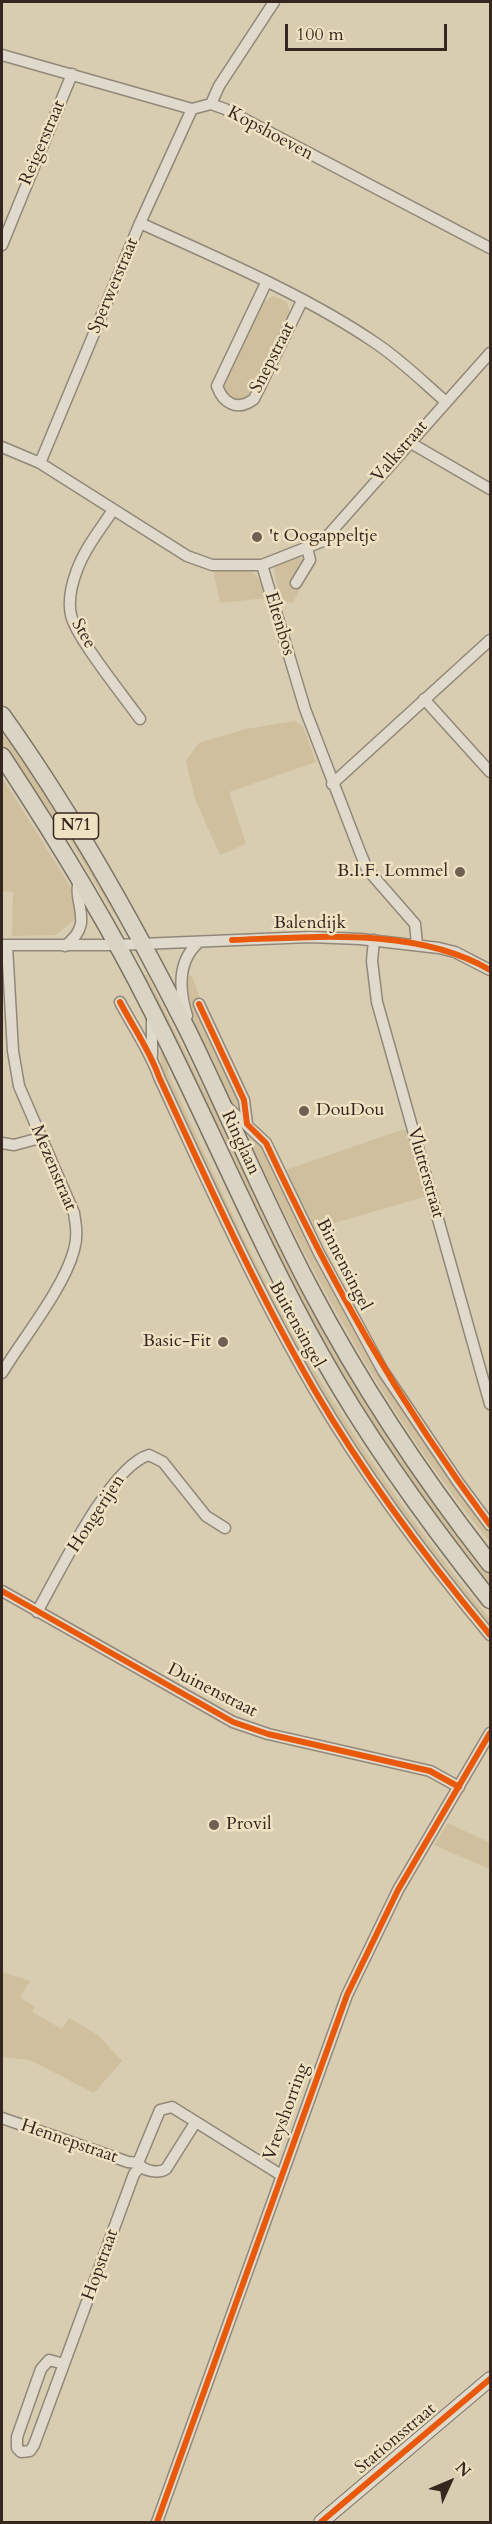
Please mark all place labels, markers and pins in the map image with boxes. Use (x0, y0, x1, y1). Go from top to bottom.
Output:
place label: 't Oogappeltje (269, 526, 378, 548)
marker: 't Oogappeltje (250, 530, 264, 544)
place label: B.I.F. Lommel (337, 861, 448, 883)
marker: B.I.F. Lommel (453, 865, 467, 879)
place label: DouDou (316, 1100, 384, 1122)
marker: DouDou (297, 1104, 311, 1118)
place label: Basic-Fit (143, 1331, 211, 1353)
marker: Basic-Fit (216, 1335, 230, 1349)
place label: Provil (226, 1814, 272, 1836)
marker: Provil (207, 1818, 221, 1832)

